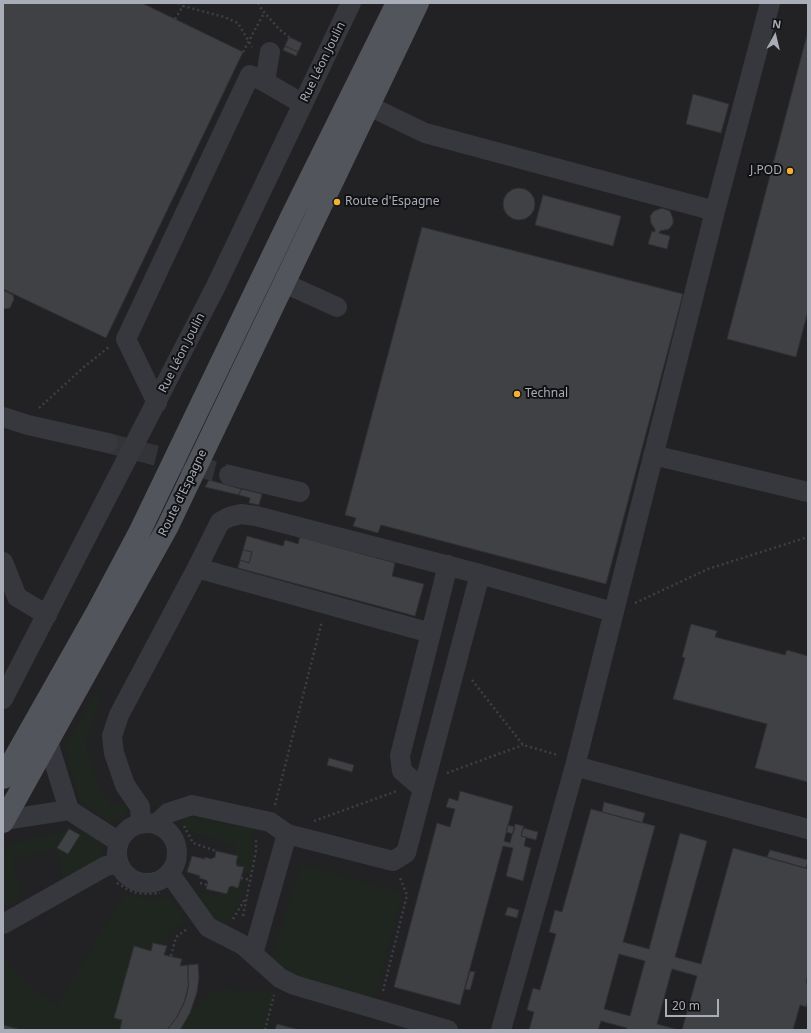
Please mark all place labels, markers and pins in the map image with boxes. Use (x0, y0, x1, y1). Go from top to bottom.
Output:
place label: J.POD (750, 164, 782, 178)
marker: J.POD (785, 166, 795, 176)
place label: Route d'Espagne (345, 195, 440, 209)
marker: Route d'Espagne (332, 197, 342, 207)
place label: Technal (525, 387, 568, 401)
marker: Technal (512, 389, 522, 399)

